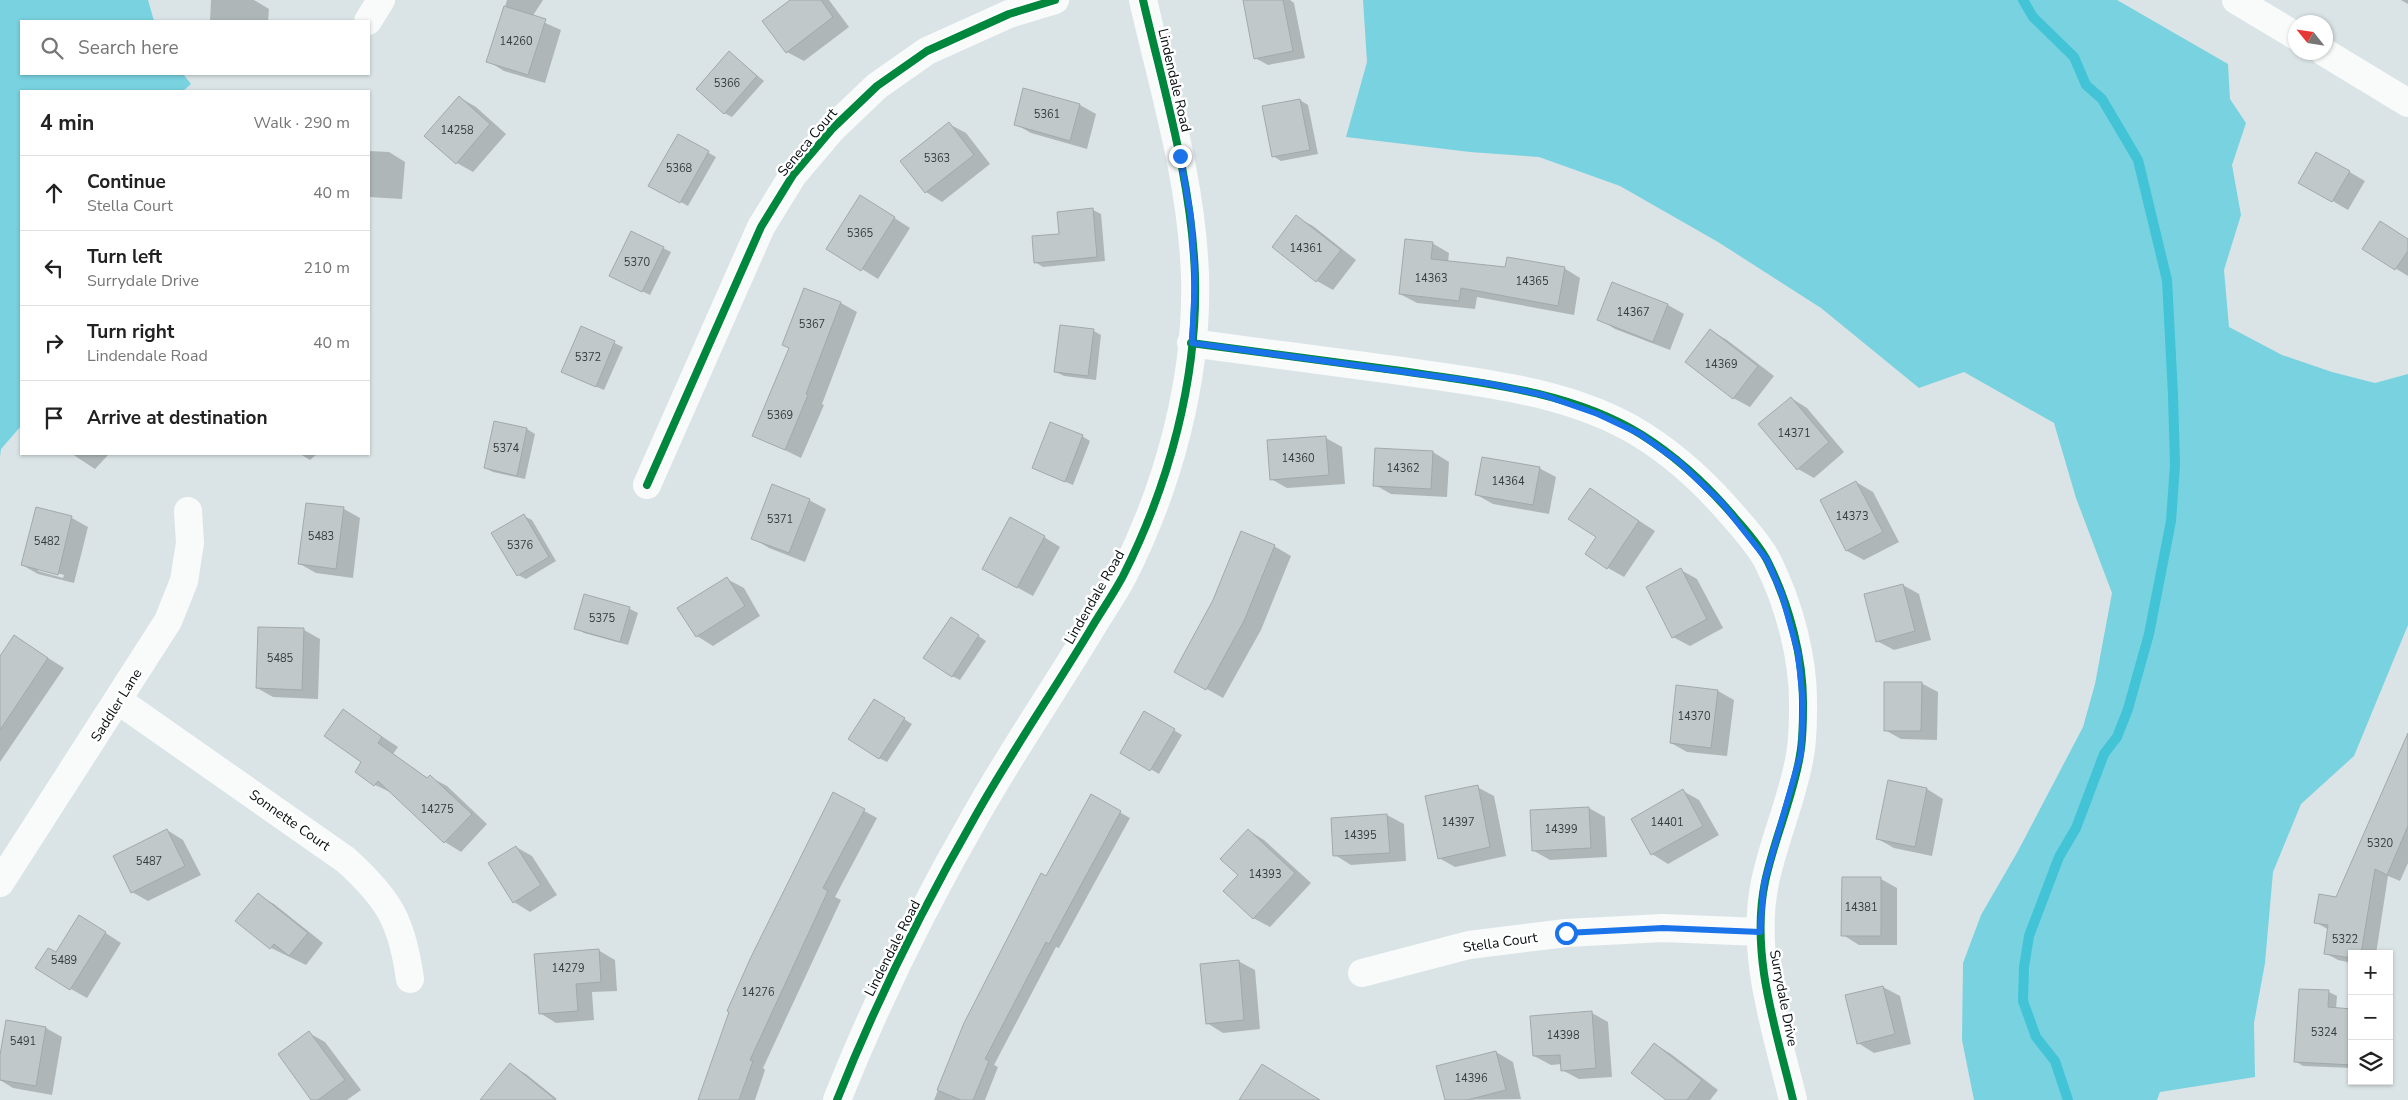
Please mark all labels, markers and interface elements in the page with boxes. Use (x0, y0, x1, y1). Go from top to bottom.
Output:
north arrow (2288, 15, 2333, 60)
search box (20, 20, 370, 75)
street label: Lindendale Road (1153, 27, 1196, 134)
icon: search (38, 34, 66, 62)
house number: 14260 (500, 34, 533, 49)
text: Search here (78, 35, 179, 61)
house number: 5366 (714, 76, 741, 91)
street label: Seneca Court (773, 104, 842, 181)
house number: 5361 (1034, 107, 1060, 122)
text: 4 min (40, 109, 94, 137)
text: Walk · 290 m (254, 112, 350, 134)
house number: 14258 (441, 123, 474, 138)
route end (1169, 145, 1192, 168)
house number: 5363 (924, 151, 950, 166)
house number: 5368 (666, 161, 693, 176)
text: Continue (87, 169, 166, 195)
icon: ahead (40, 179, 68, 207)
text: 40 m (313, 182, 350, 204)
text: Stella Court (87, 195, 173, 217)
house number: 5365 (847, 226, 874, 241)
house number: 14361 (1290, 241, 1323, 256)
text: Turn left (87, 244, 162, 270)
icon: left (40, 254, 68, 282)
house number: 5370 (624, 255, 651, 270)
text: 210 m (303, 257, 350, 279)
text: Surrydale Drive (87, 270, 199, 292)
house number: 14363 (1415, 271, 1448, 286)
house number: 14365 (1516, 274, 1549, 289)
house number: 14367 (1617, 305, 1650, 320)
house number: 5367 (799, 317, 825, 332)
text: Turn right (87, 319, 174, 345)
icon: right (40, 329, 68, 357)
text: 40 m (313, 332, 350, 354)
text: Lindendale Road (87, 345, 208, 367)
house number: 5372 (575, 350, 601, 365)
house number: 14369 (1705, 357, 1738, 372)
icon: arrive (40, 404, 68, 432)
text: Arrive at destination (87, 405, 268, 431)
house number: 5369 (767, 408, 793, 423)
house number: 14371 (1778, 426, 1811, 441)
house number: 5374 (493, 441, 520, 456)
house number: 14360 (1282, 451, 1315, 466)
house number: 14362 (1387, 461, 1420, 476)
house number: 14364 (1492, 474, 1525, 489)
house number: 14373 (1836, 509, 1869, 524)
house number: 5371 (767, 512, 793, 527)
house number: 5483 (308, 529, 334, 544)
house number: 5482 (34, 534, 60, 549)
house number: 5376 (507, 538, 534, 553)
street label: Lindendale Road (1060, 547, 1129, 648)
house number: 5375 (589, 611, 616, 626)
house number: 5485 (267, 651, 294, 666)
street label: Saddler Lane (86, 665, 146, 745)
house number: 14370 (1678, 709, 1711, 724)
street label: Sonnette Court (245, 785, 334, 856)
house number: 14275 (421, 802, 454, 817)
house number: 14397 (1442, 815, 1475, 830)
house number: 14401 (1651, 815, 1684, 830)
house number: 14399 (1545, 822, 1578, 837)
house number: 14395 (1344, 828, 1377, 843)
house number: 5320 (2367, 836, 2394, 851)
house number: 5487 (136, 854, 162, 869)
house number: 14393 (1249, 867, 1282, 882)
street label: Lindendale Road (860, 897, 925, 1000)
house number: 14381 (1845, 900, 1878, 915)
route start (1555, 922, 1578, 945)
street label: Stella Court (1462, 928, 1539, 957)
house number: 5322 (2332, 932, 2358, 947)
street label: Surrydale Drive (1765, 948, 1802, 1048)
map controls (2348, 950, 2393, 1085)
button: + (2348, 950, 2393, 995)
house number: 5489 (51, 953, 77, 968)
house number: 14279 (552, 961, 585, 976)
house number: 14276 (742, 985, 775, 1000)
button: − (2348, 995, 2393, 1040)
house number: 5324 (2311, 1025, 2338, 1040)
house number: 14398 (1547, 1028, 1580, 1043)
house number: 5491 (10, 1034, 36, 1049)
button: layers (2348, 1040, 2393, 1085)
house number: 14396 (1455, 1071, 1488, 1086)

